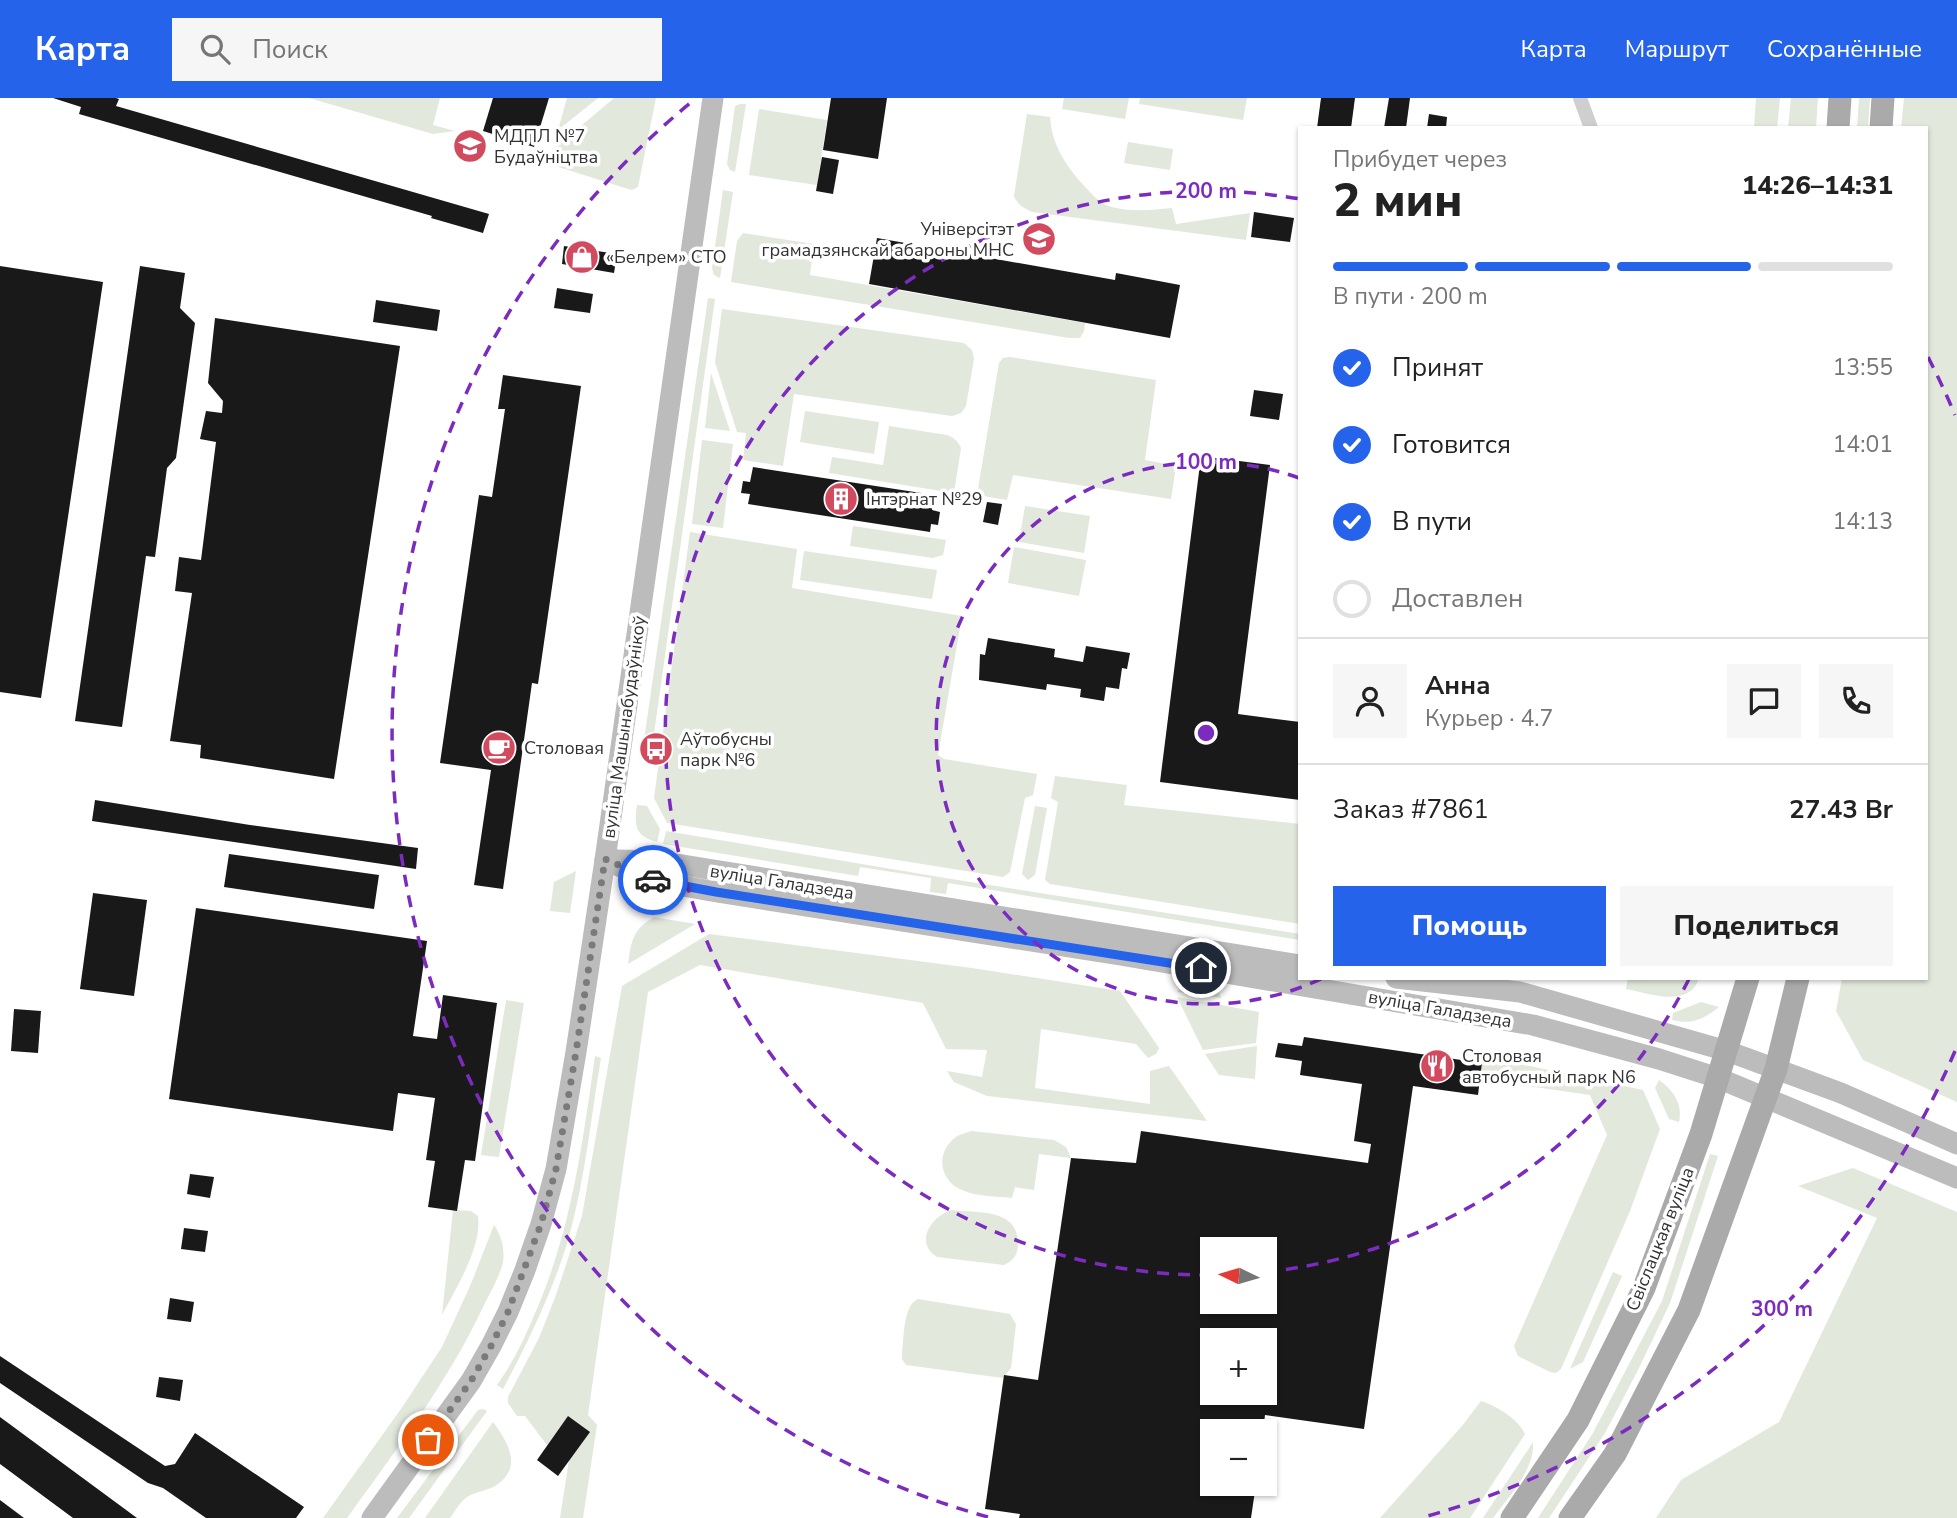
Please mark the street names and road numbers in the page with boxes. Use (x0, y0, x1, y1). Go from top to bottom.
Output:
street label: вуліца Машынабудаўнікоў (597, 614, 652, 840)
street label: вуліца Галадзеда (708, 859, 856, 905)
street label: вуліца Галадзеда (1366, 985, 1514, 1033)
street label: Свіслацкая вуліца (1620, 1164, 1700, 1314)

